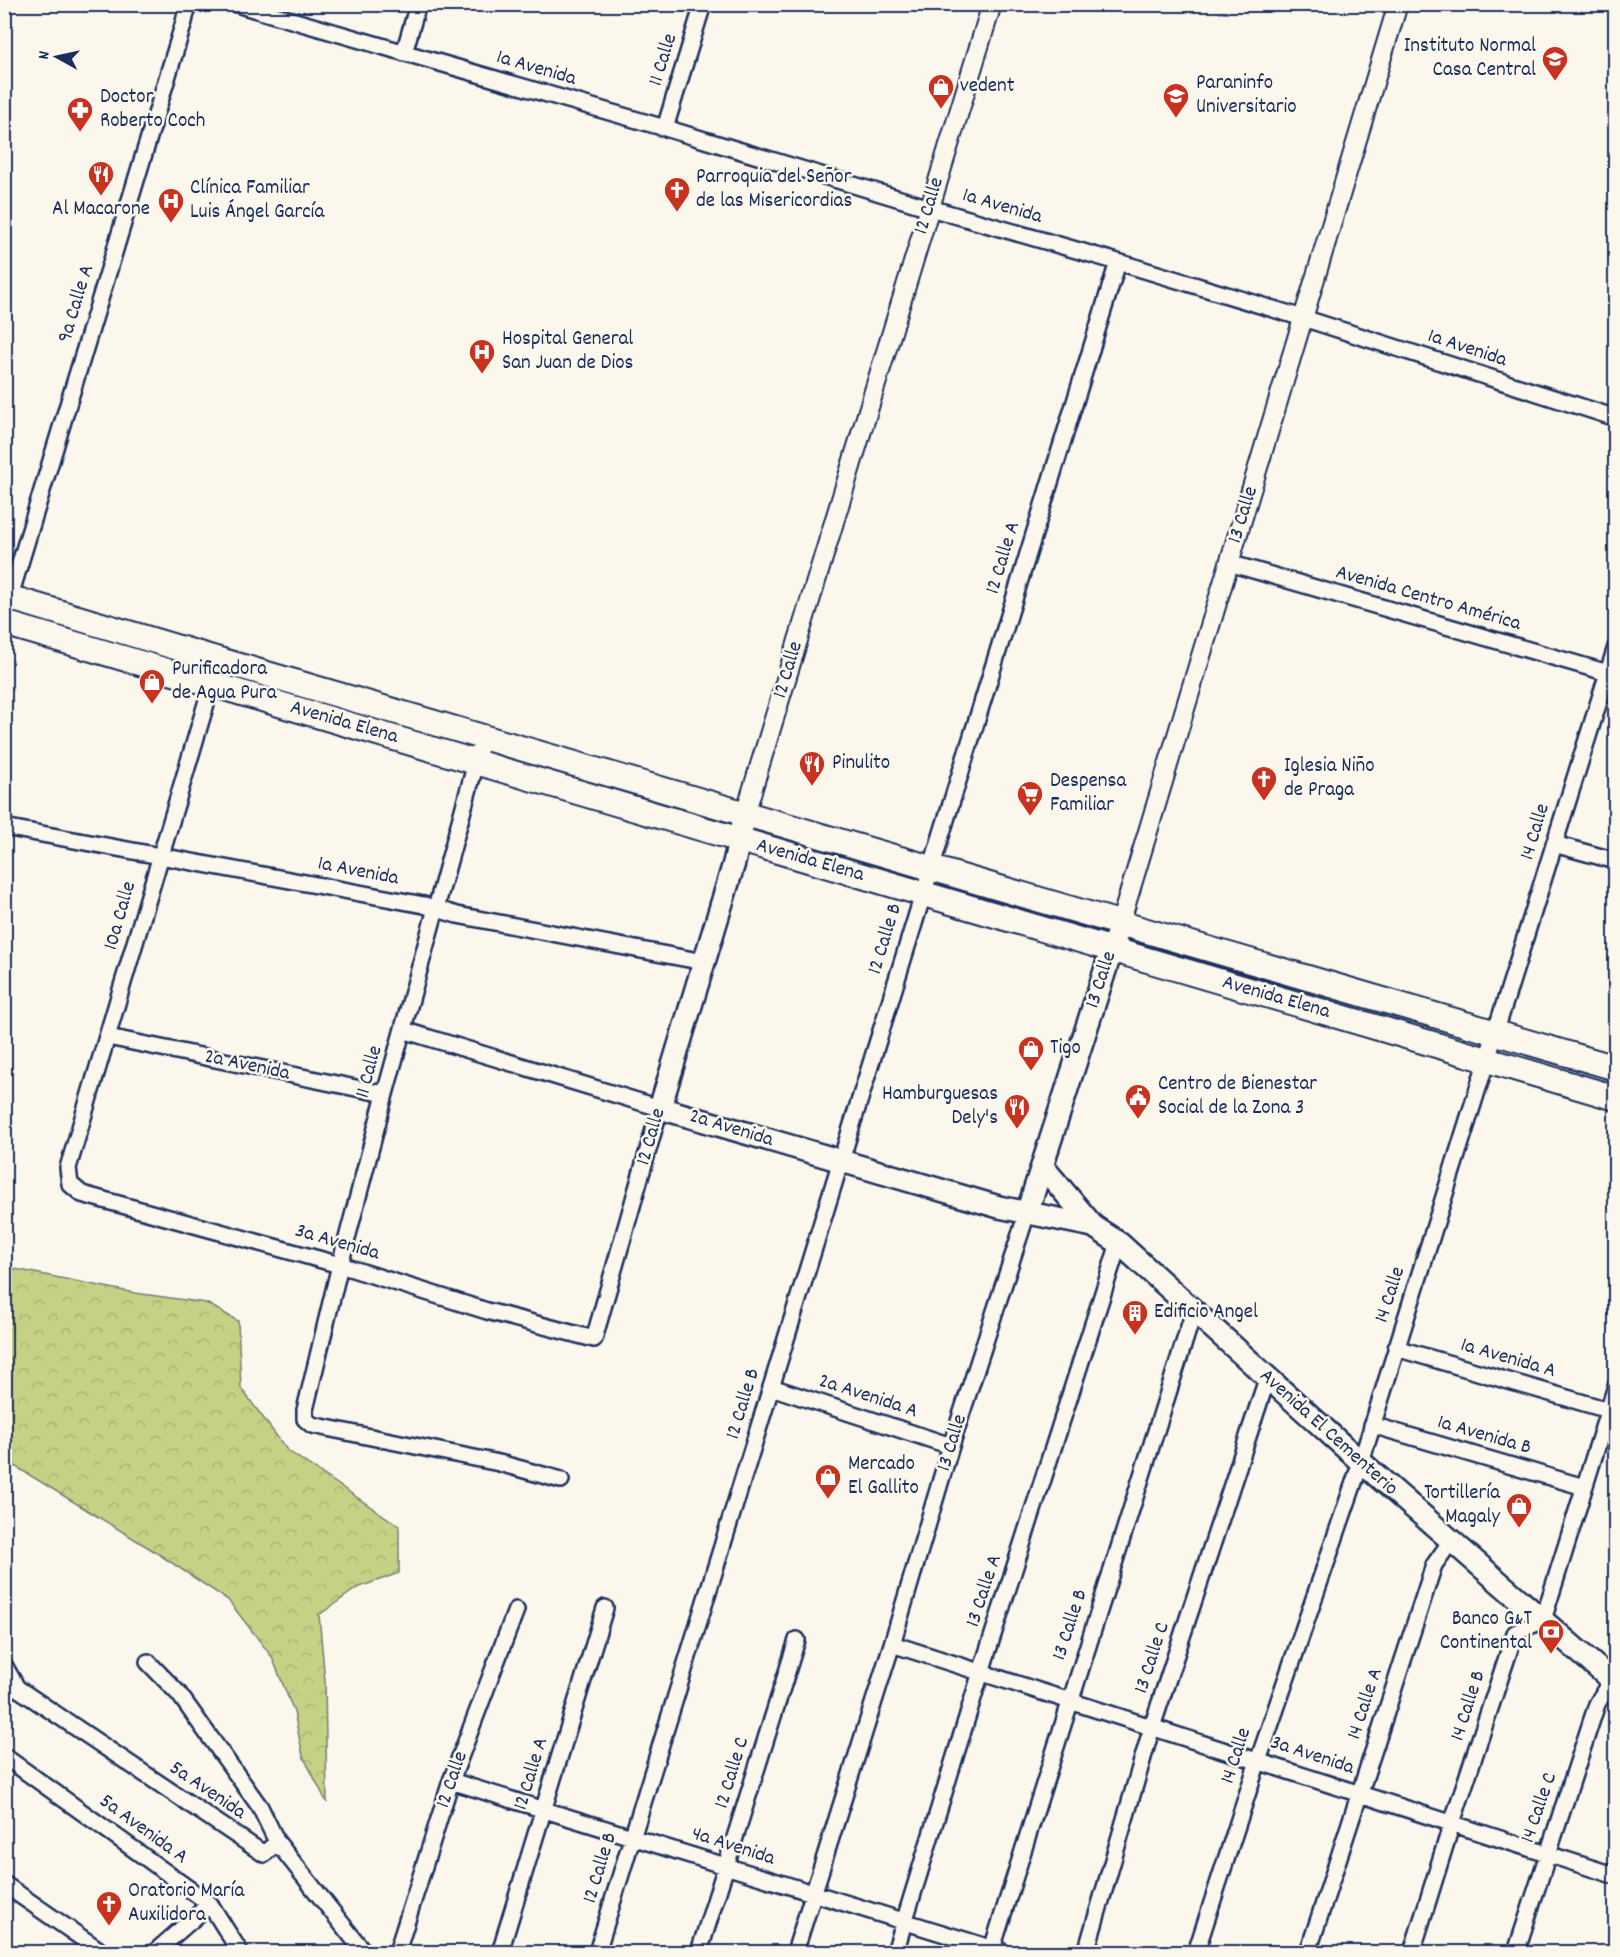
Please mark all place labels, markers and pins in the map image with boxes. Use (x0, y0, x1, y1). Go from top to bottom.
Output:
place label: Instituto Normal Casa Central (1404, 32, 1536, 86)
school or university icon: Instituto Normal Casa Central (1540, 44, 1570, 82)
place label: Paraninfo Universitario (1196, 69, 1297, 123)
shop icon: vedent (926, 72, 956, 110)
place label: vedent (960, 72, 1015, 102)
school or university icon: Paraninfo Universitario (1161, 81, 1191, 119)
place label: Doctor Roberto Coch (100, 83, 205, 137)
pharmacy icon: Doctor Roberto Coch (65, 95, 95, 133)
restaurant icon: Al Macarone (86, 159, 116, 197)
place label: Parroquia del Señor de las Misericordias (696, 163, 852, 217)
place label: Clínica Familiar Luis Ángel García (190, 174, 325, 228)
church icon: Parroquia del Señor de las Misericordias (662, 175, 692, 213)
hospital icon: Clínica Familiar Luis Ángel García (156, 186, 186, 224)
place label: Al Macarone (52, 195, 150, 225)
place label: Hospital General San Juan de Dios (502, 325, 633, 379)
hospital icon: Hospital General San Juan de Dios (467, 337, 497, 375)
place label: Purificadora de Agua Pura (172, 655, 278, 709)
shop icon: Purificadora de Agua Pura (137, 667, 167, 705)
restaurant icon: Pinulito (797, 749, 827, 787)
place label: Pinulito (832, 749, 890, 779)
place label: Iglesia Niño de Praga (1284, 752, 1375, 806)
church icon: Iglesia Niño de Praga (1249, 764, 1279, 802)
place label: Despensa Familiar (1050, 767, 1127, 821)
supermarket icon: Despensa Familiar (1015, 779, 1045, 817)
shop icon: Tigo (1016, 1034, 1046, 1072)
place label: Tigo (1050, 1034, 1081, 1064)
place label: Centro de Bienestar Social de la Zona 3 (1158, 1070, 1317, 1124)
place label: Hamburguesas Dely's (882, 1080, 998, 1134)
public building icon: Centro de Bienestar Social de la Zona 3 (1123, 1082, 1153, 1120)
restaurant icon: Hamburguesas Dely's (1002, 1092, 1032, 1130)
building icon: Edificio Angel (1120, 1298, 1150, 1336)
place label: Edificio Angel (1154, 1298, 1258, 1328)
place label: Mercado El Gallito (848, 1450, 919, 1504)
shop icon: Mercado El Gallito (813, 1462, 843, 1500)
place label: Tortillería Magaly (1424, 1479, 1501, 1533)
shop icon: Tortillería Magaly (1504, 1491, 1534, 1529)
place label: Banco G&T Continental (1440, 1605, 1533, 1659)
bank icon: Banco G&T Continental (1536, 1617, 1566, 1655)
place label: Oratorio María Auxilidora (128, 1877, 245, 1931)
church icon: Oratorio María Auxilidora (94, 1889, 124, 1927)

